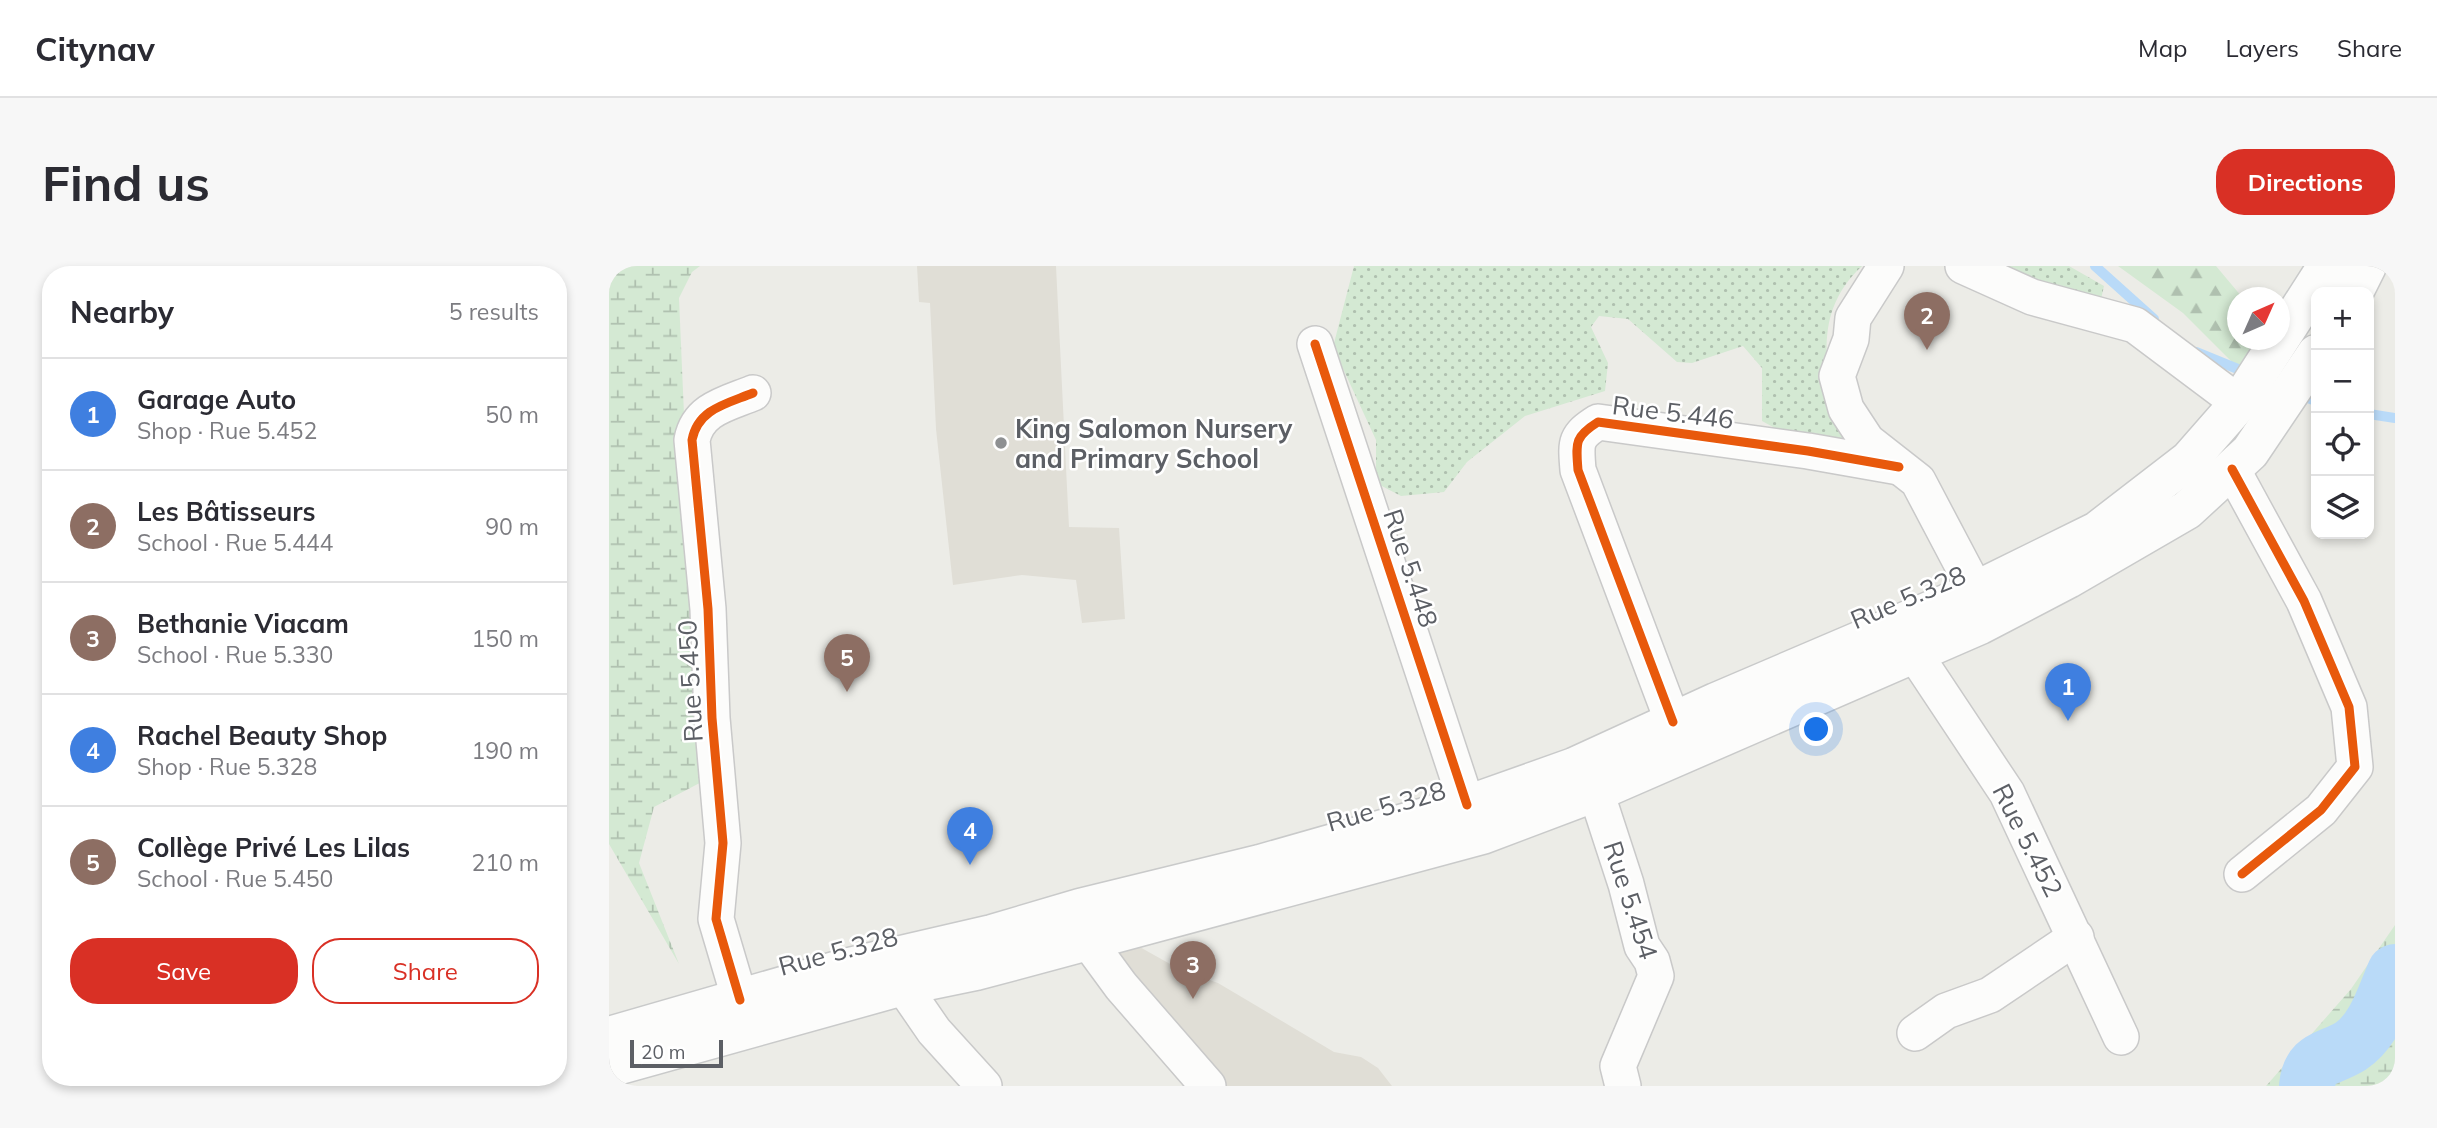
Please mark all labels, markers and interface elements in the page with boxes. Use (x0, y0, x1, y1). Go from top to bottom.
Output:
text: Citynav (35, 28, 155, 69)
text: Map (2138, 33, 2187, 63)
text: Layers (2225, 33, 2299, 63)
text: Share (2337, 33, 2402, 63)
button: Directions (2216, 149, 2395, 215)
text: Find us (42, 152, 210, 213)
north arrow (2227, 287, 2290, 350)
map controls (2311, 287, 2374, 539)
button: + (2311, 287, 2374, 350)
pin: 2 (1904, 292, 1950, 350)
text: Nearby (70, 293, 174, 331)
text: 5 results (449, 297, 539, 326)
button: − (2311, 350, 2374, 413)
text: Garage Auto (137, 383, 296, 416)
street label: Rue 5.446 (1610, 388, 1736, 436)
text: 1 (86, 400, 100, 429)
text: 50 m (485, 400, 539, 429)
place label: King Salomon Nursery and Primary School (1015, 412, 1293, 475)
button: locate (2311, 413, 2374, 476)
text: Shop · Rue 5.452 (137, 416, 317, 445)
marker: King Salomon Nursery and Primary School (993, 435, 1009, 451)
button: layers (2311, 476, 2374, 539)
text: Les Bâtisseurs (137, 495, 315, 528)
street label: Rue 5.448 (1376, 505, 1446, 631)
text: 2 (86, 512, 100, 541)
text: 90 m (485, 512, 539, 541)
text: School · Rue 5.444 (137, 528, 333, 557)
street label: Rue 5.328 (1845, 558, 1971, 636)
text: Bethanie Viacam (137, 607, 349, 640)
street label: Rue 5.450 (670, 619, 710, 743)
text: 3 (86, 624, 100, 653)
text: 150 m (471, 624, 539, 653)
pin: 5 (824, 634, 870, 692)
text: School · Rue 5.330 (137, 640, 333, 669)
pin: 1 (2045, 663, 2091, 721)
your location (1799, 712, 1833, 746)
text: Rachel Beauty Shop (137, 719, 387, 752)
text: 4 (86, 736, 100, 765)
text: 190 m (471, 736, 539, 765)
text: Shop · Rue 5.328 (137, 752, 317, 781)
street label: Rue 5.328 (1323, 773, 1449, 839)
street label: Rue 5.452 (1986, 778, 2070, 902)
pin: 4 (947, 807, 993, 865)
text: Collège Privé Les Lilas (137, 831, 410, 864)
street label: Rue 5.454 (1596, 837, 1666, 963)
text: 5 (86, 848, 100, 877)
text: 210 m (471, 848, 539, 877)
text: School · Rue 5.450 (137, 864, 333, 893)
street label: Rue 5.328 (775, 919, 901, 983)
button: Save (70, 938, 298, 1004)
button: Share (312, 938, 539, 1004)
pin: 3 (1170, 941, 1216, 999)
scale bar (630, 1037, 723, 1069)
text: 20 m (641, 1040, 685, 1064)

